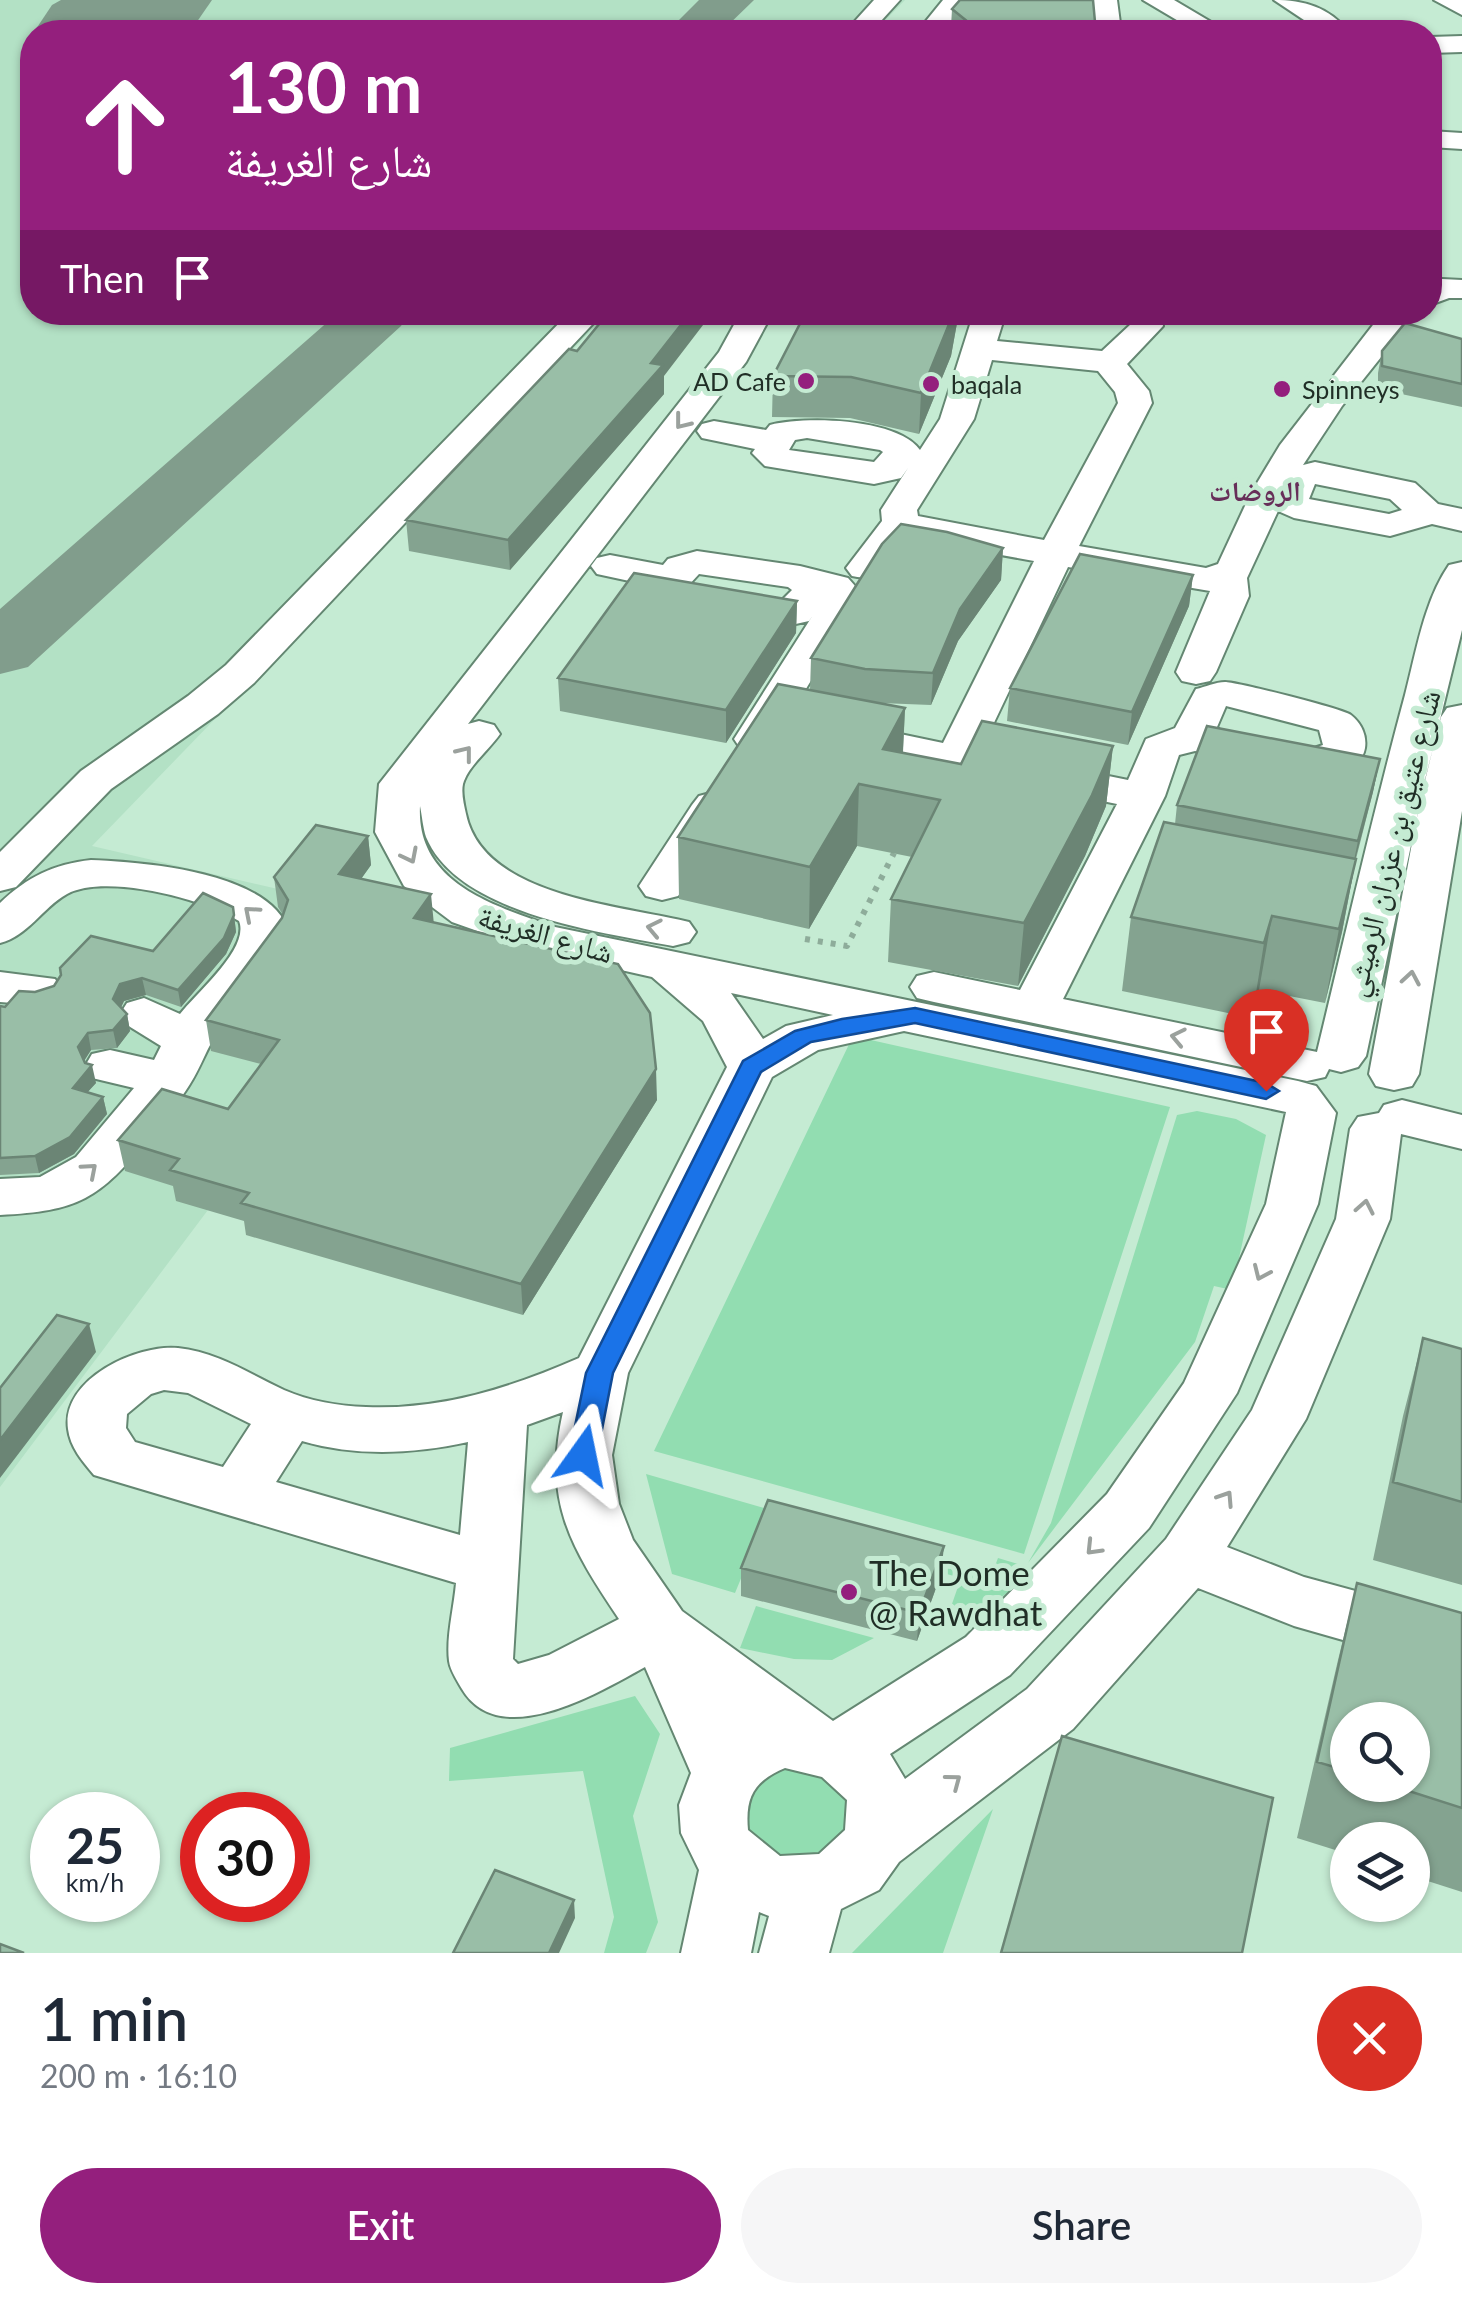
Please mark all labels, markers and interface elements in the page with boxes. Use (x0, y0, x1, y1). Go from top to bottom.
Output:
text: 130 m (225, 44, 422, 128)
icon: ahead (60, 60, 190, 190)
text: شارع الغريفة (225, 133, 432, 187)
icon: arrive (165, 250, 220, 305)
text: Then (60, 255, 145, 301)
place label: AD Cafe (693, 366, 786, 396)
place label: baqala (951, 369, 1022, 399)
marker: AD Cafe (795, 370, 817, 392)
marker: baqala (920, 373, 942, 395)
place label: Spinneys (1302, 374, 1400, 404)
marker: Spinneys (1271, 378, 1293, 400)
one-way arrow (677, 410, 694, 428)
district label: الروضات (1209, 473, 1301, 507)
street label: شارع عتيق بن عزران الرميثي (1335, 686, 1454, 1002)
one-way arrow (453, 746, 470, 764)
one-way arrow (398, 846, 417, 864)
street label: شارع الغريفة (474, 897, 617, 972)
one-way arrow (244, 907, 262, 925)
one-way arrow (646, 919, 663, 940)
one-way arrow (1400, 970, 1421, 986)
pin (1224, 989, 1309, 1092)
icon: arrive (1239, 1004, 1294, 1059)
one-way arrow (1170, 1027, 1187, 1048)
one-way arrow (78, 1163, 97, 1181)
one-way arrow (1353, 1198, 1374, 1215)
one-way arrow (1253, 1263, 1273, 1281)
position arrow (531, 1403, 635, 1507)
one-way arrow (1213, 1491, 1232, 1509)
one-way arrow (1087, 1536, 1105, 1554)
place label: The Dome @ Rawdhat (869, 1551, 1043, 1633)
marker: The Dome @ Rawdhat (838, 1581, 860, 1603)
map controls (1330, 1702, 1430, 1922)
button: search (1330, 1702, 1430, 1802)
one-way arrow (943, 1776, 961, 1793)
speed limit sign: 30 (180, 1792, 310, 1922)
text: 25 (66, 1815, 124, 1875)
button: layers (1330, 1822, 1430, 1922)
text: km/h (66, 1867, 124, 1897)
text: 1 min (40, 1982, 188, 2054)
button: close (1317, 1986, 1422, 2091)
text: 200 m · 16:10 (40, 2056, 237, 2095)
button: Exit (40, 2168, 721, 2283)
button: Share (741, 2168, 1422, 2283)

